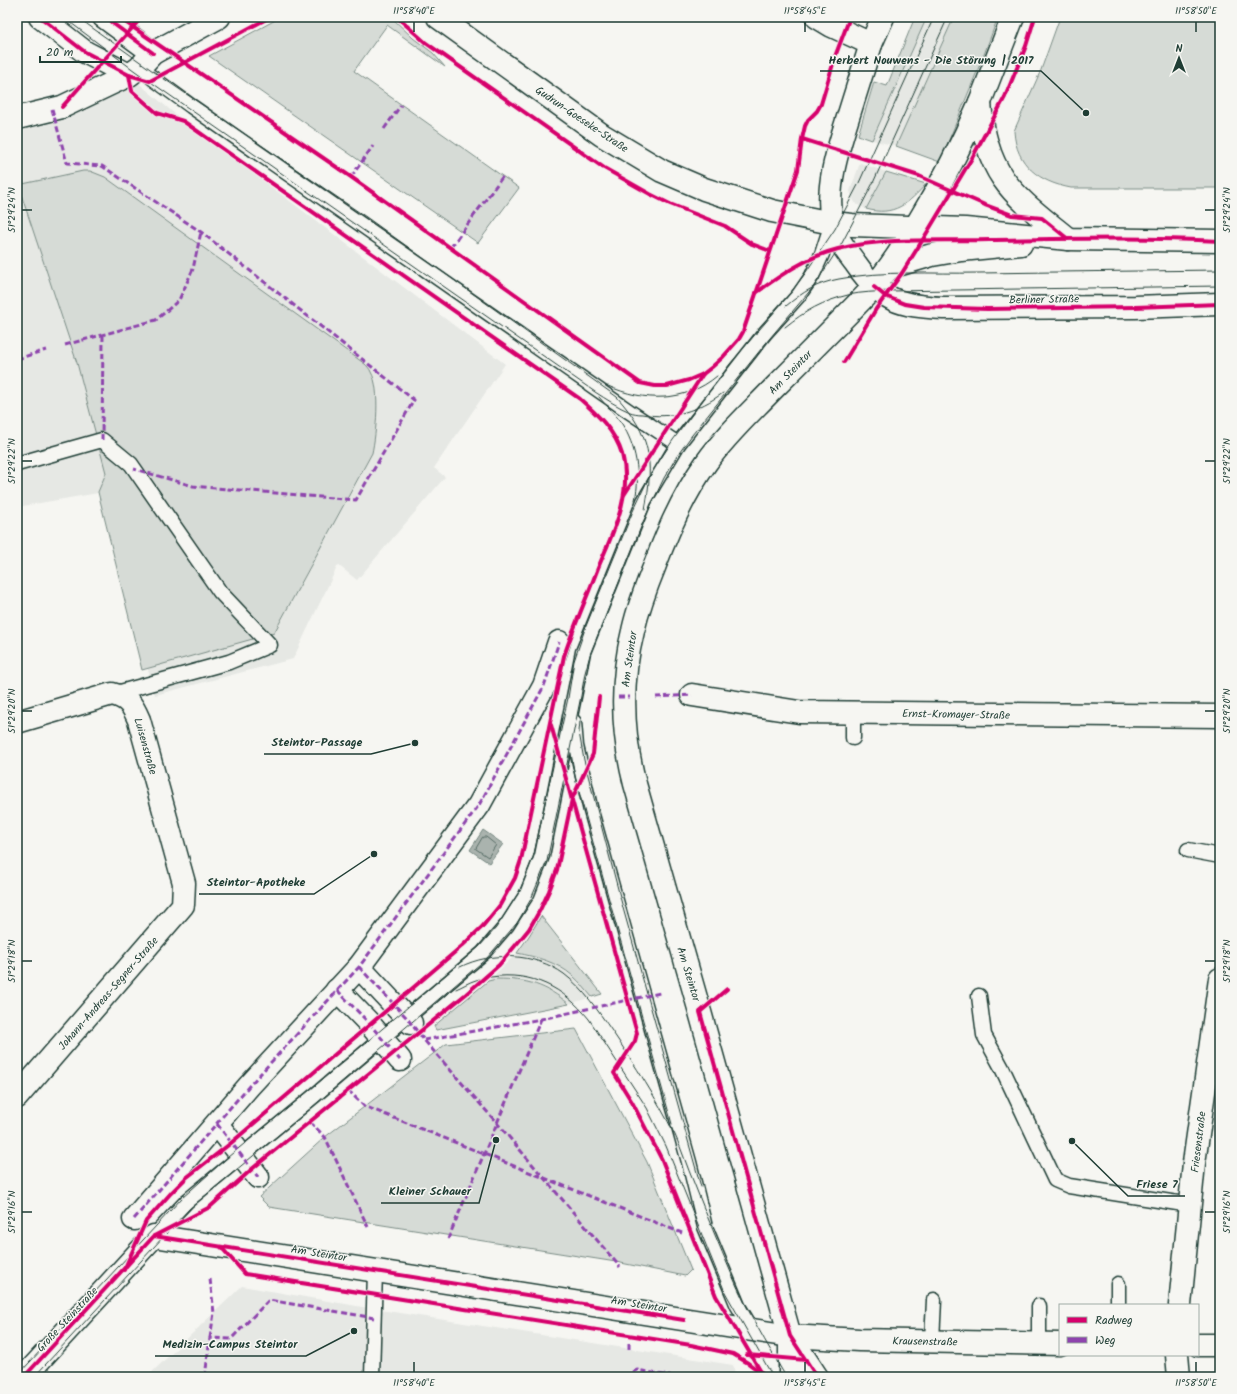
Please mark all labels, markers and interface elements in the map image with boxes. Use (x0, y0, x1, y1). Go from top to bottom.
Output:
text: 11°58'40"E (393, 3, 436, 19)
text: 11°58'45"E (784, 3, 827, 19)
text: 11°58'50"E (1175, 3, 1218, 19)
scale bar (40, 38, 121, 64)
north arrow (1159, 38, 1199, 78)
text: N (1176, 40, 1183, 58)
text: 20 m (46, 43, 74, 62)
callout: Herbert Nouwens - Die Störung | 2017 (820, 47, 1041, 71)
text: Herbert Nouwens - Die Störung | 2017 (829, 51, 1034, 70)
street label: Gudrun-Goeseke-Straße (531, 82, 632, 158)
text: 51°29'24"N (4, 187, 20, 233)
text: 51°29'24"N (1219, 187, 1235, 233)
street label: Berliner Straße (1009, 290, 1079, 310)
street label: Am Steintor (765, 345, 818, 399)
text: 51°29'22"N (4, 438, 20, 484)
text: 51°29'22"N (1219, 438, 1235, 484)
street label: Am Steintor (617, 629, 643, 688)
text: 51°29'20"N (4, 688, 20, 733)
text: 51°29'20"N (1219, 688, 1235, 733)
street label: Ernst-Kromayer-Straße (902, 705, 1010, 725)
street label: Luisenstraße (128, 716, 162, 777)
callout: Steintor-Passage (264, 730, 371, 754)
text: Steintor-Passage (272, 733, 363, 752)
callout: Steintor-Apotheke (199, 870, 314, 894)
text: Steintor-Apotheke (207, 873, 305, 892)
street label: Johann-Andreas-Segner-Straße (54, 933, 163, 1054)
text: 51°29'18"N (4, 939, 20, 983)
text: 51°29'18"N (1219, 939, 1235, 983)
street label: Am Steintor (671, 945, 705, 1005)
street label: Friesenstraße (1186, 1110, 1212, 1174)
callout: Friese 7 (1128, 1172, 1185, 1196)
text: Friese 7 (1136, 1175, 1178, 1194)
callout: Kleiner Schauer (381, 1179, 479, 1203)
text: Kleiner Schauer (389, 1182, 472, 1201)
text: 51°29'16"N (4, 1190, 20, 1233)
text: 51°29'16"N (1219, 1190, 1235, 1233)
street label: Am Steintor (290, 1241, 349, 1267)
street label: Große Steinstraße (33, 1283, 103, 1356)
street label: Am Steintor (610, 1292, 669, 1318)
legend (1059, 1304, 1199, 1356)
text: Radweg (1095, 1311, 1133, 1330)
text: Weg (1095, 1331, 1116, 1350)
callout: Medizin-Campus Steintor (155, 1332, 306, 1356)
street label: Krausenstraße (892, 1332, 958, 1352)
text: Medizin-Campus Steintor (162, 1335, 298, 1354)
text: 11°58'40"E (393, 1375, 436, 1391)
text: 11°58'45"E (784, 1375, 827, 1391)
text: 11°58'50"E (1175, 1375, 1218, 1391)

